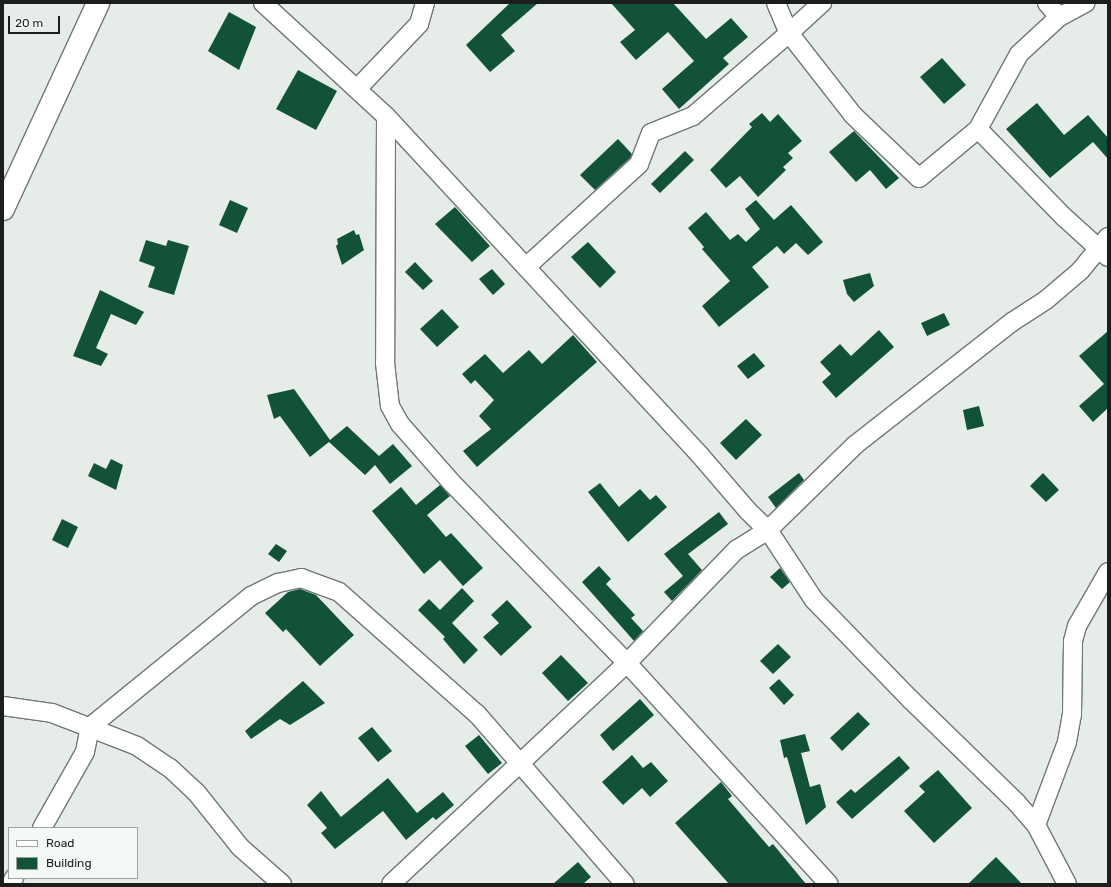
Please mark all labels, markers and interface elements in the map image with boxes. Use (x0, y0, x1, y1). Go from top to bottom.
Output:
scale bar (10, 8, 62, 34)
text: 20 m (15, 16, 43, 30)
legend (8, 827, 138, 879)
text: Road (46, 836, 74, 850)
text: Building (46, 856, 92, 870)

